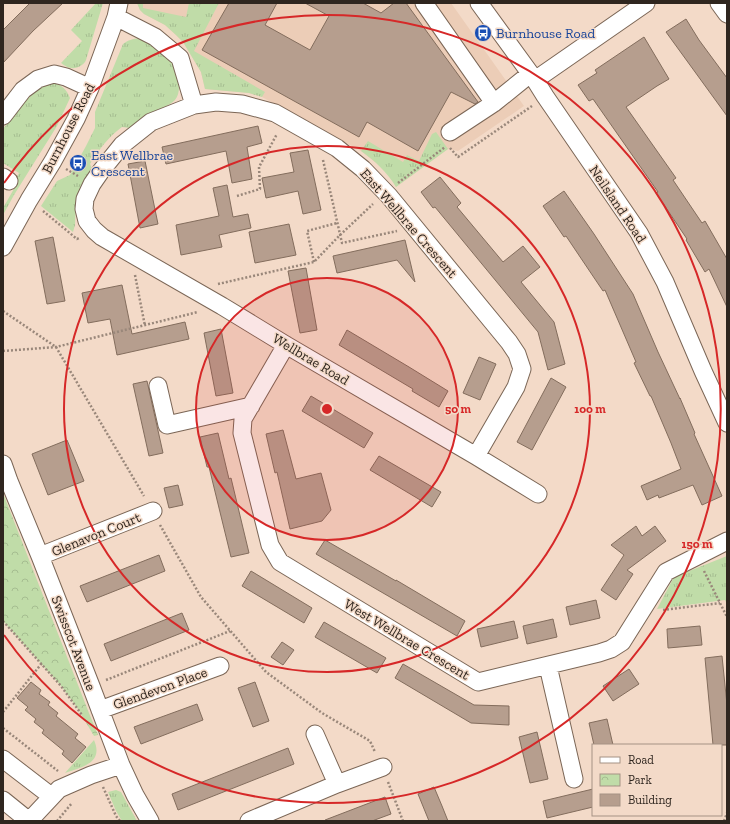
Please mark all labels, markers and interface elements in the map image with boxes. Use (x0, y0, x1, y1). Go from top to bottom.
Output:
bus stop icon: Burnhouse Road (473, 23, 493, 43)
place label: Burnhouse Road (496, 25, 595, 42)
street label: Burnhouse Road (38, 80, 99, 176)
place label: East Wellbrae Crescent (91, 147, 174, 180)
bus stop icon: East Wellbrae Crescent (68, 153, 88, 173)
street label: Neilsland Road (585, 162, 650, 247)
street label: East Wellbrae Crescent (357, 165, 461, 282)
street label: Wellbrae Road (269, 330, 352, 389)
centre of rings (320, 402, 334, 416)
text: 50 m (445, 402, 471, 416)
text: 100 m (574, 402, 606, 416)
street label: Glenavon Court (49, 509, 144, 560)
text: 150 m (682, 537, 713, 551)
street label: Swisscot Avenue (48, 593, 100, 693)
street label: West Wellbrae Crescent (341, 595, 473, 684)
street label: Glendevon Place (111, 663, 210, 713)
legend (592, 744, 722, 816)
text: Road (628, 753, 654, 767)
text: Park (628, 773, 653, 787)
text: Building (628, 793, 672, 807)

